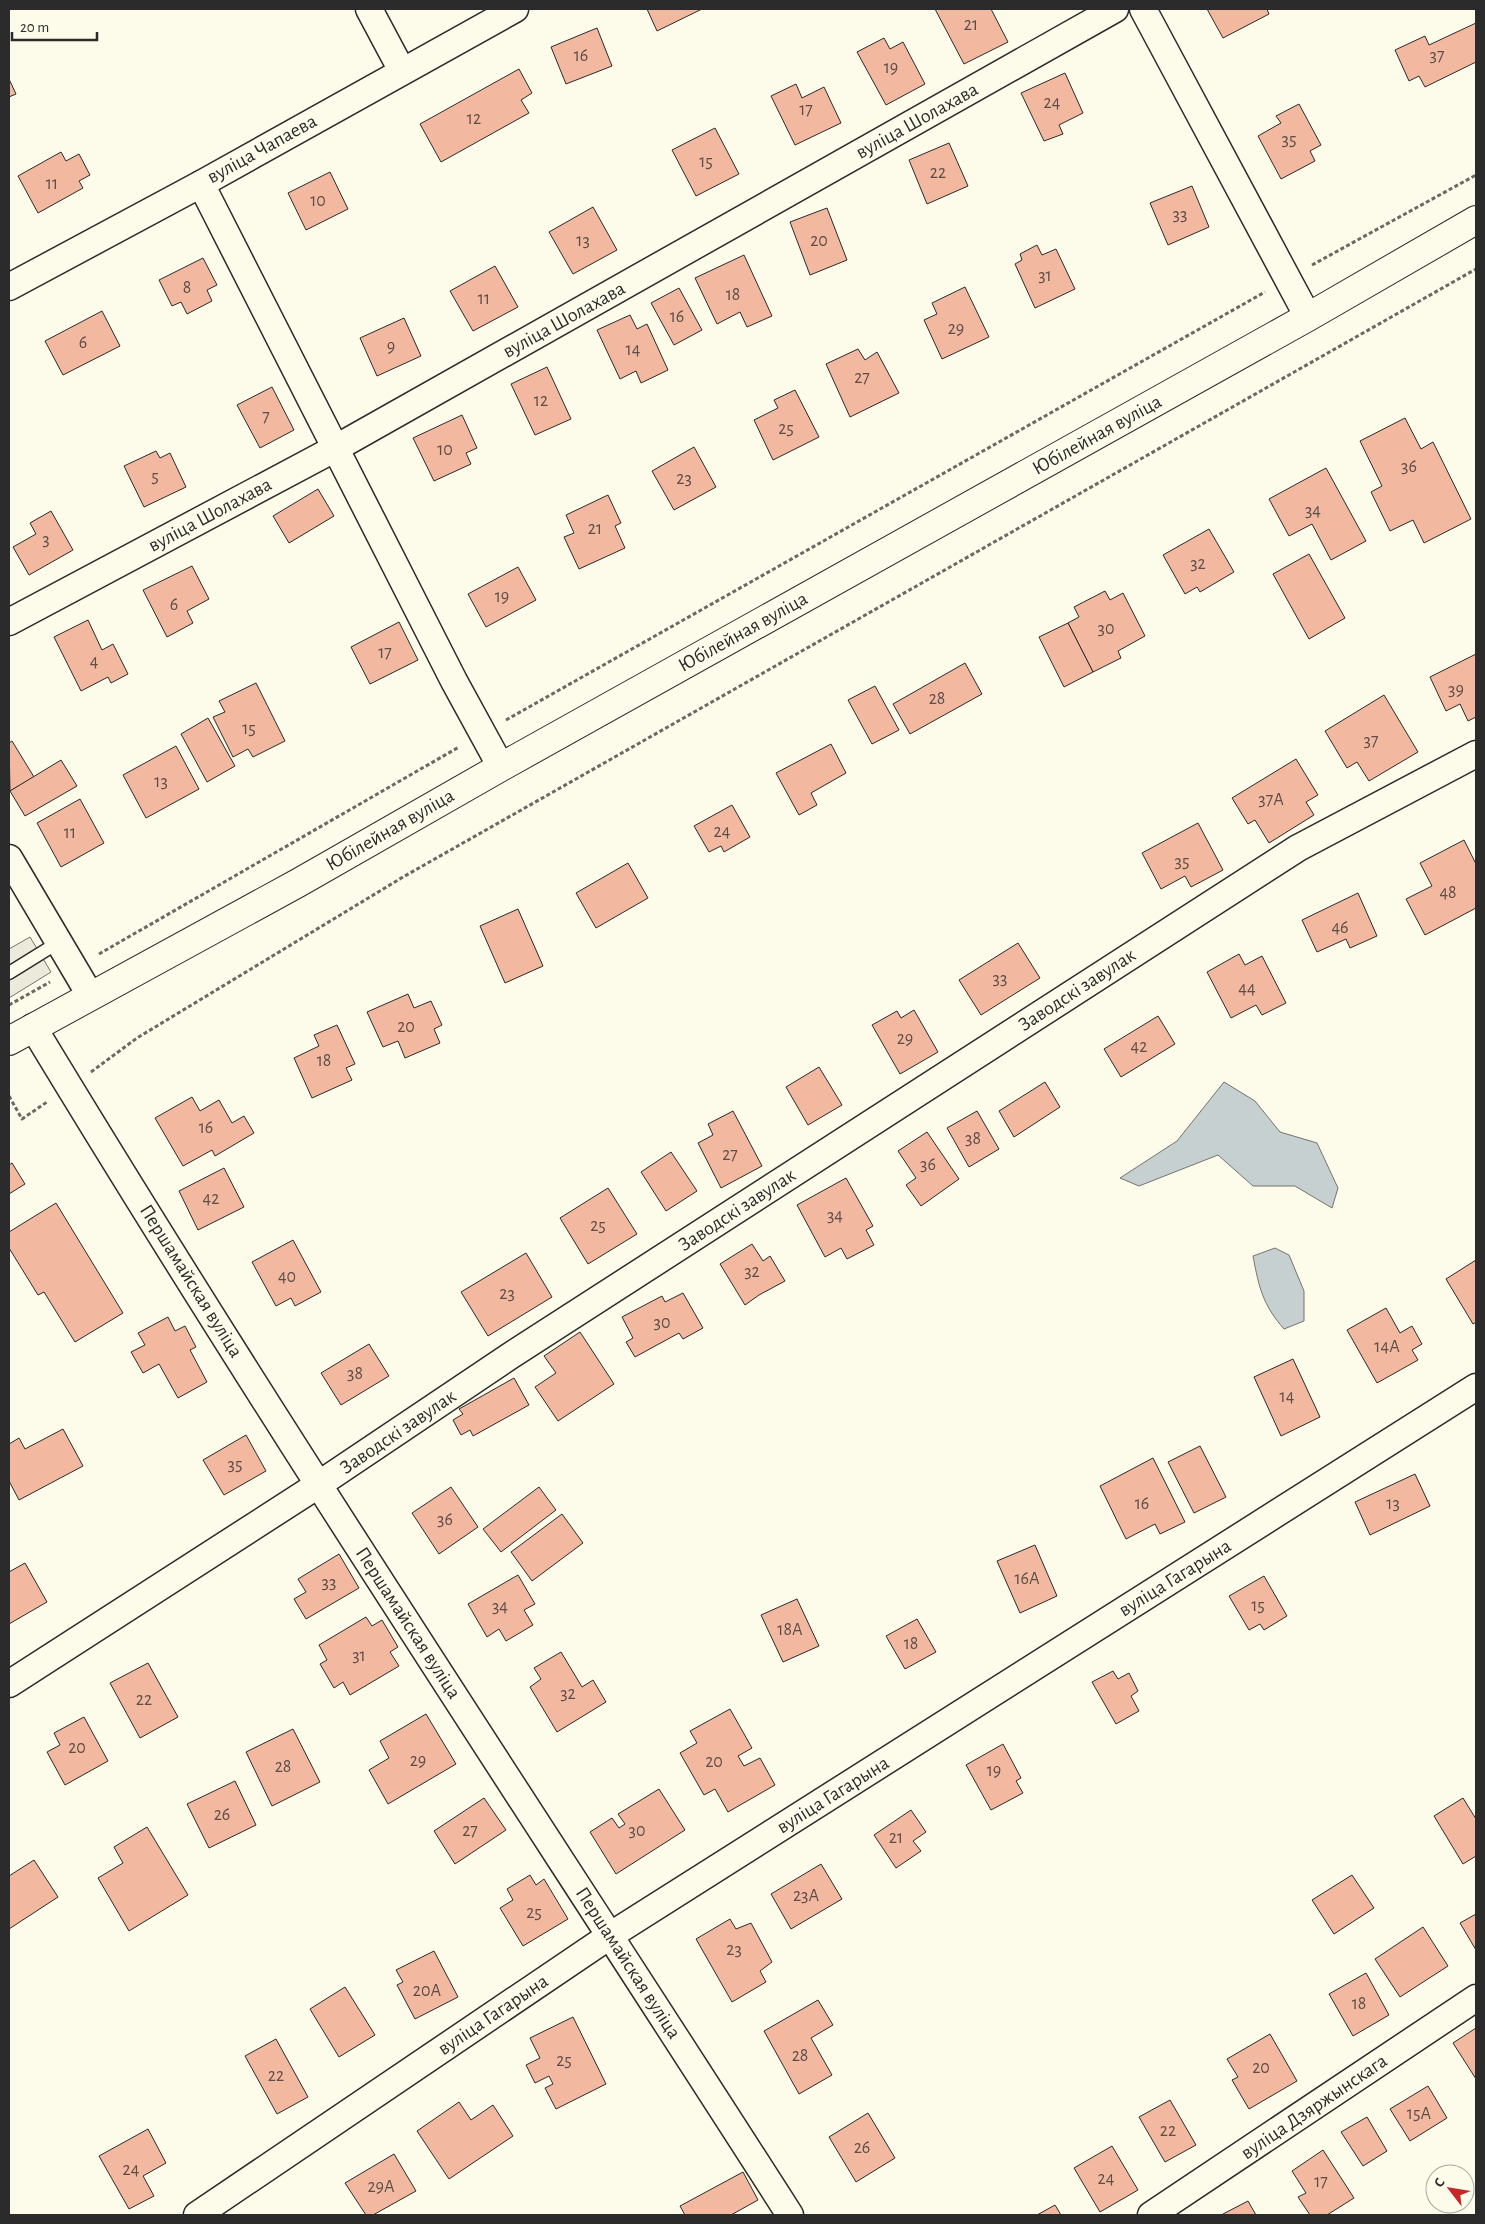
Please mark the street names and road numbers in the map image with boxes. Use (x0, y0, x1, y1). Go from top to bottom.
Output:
street label: вуліца Шолахава (852, 79, 982, 163)
street label: вуліца Чапаева (204, 111, 320, 187)
street label: вуліца Шолахава (499, 278, 629, 362)
street label: Юбілейная вуліца (1029, 391, 1165, 479)
street label: вуліца Шолахава (145, 474, 275, 556)
street label: Юбілейная вуліца (675, 588, 811, 676)
street label: Юбілейная вуліца (322, 785, 458, 875)
street label: Заводскі завулак (1015, 945, 1139, 1035)
street label: Заводскі завулак (675, 1165, 799, 1255)
street label: Першамайская вуліца (136, 1201, 246, 1361)
street label: Заводскі завулак (336, 1386, 460, 1478)
street label: вуліца Гагарына (1115, 1536, 1235, 1620)
street label: Першамайская вуліца (352, 1544, 464, 1702)
street label: вуліца Гагарына (773, 1753, 893, 1837)
street label: Першамайская вуліца (572, 1884, 684, 2042)
street label: вуліца Гагарына (434, 1971, 552, 2059)
street label: вуліца Дзяржынскага (1237, 2051, 1391, 2163)

